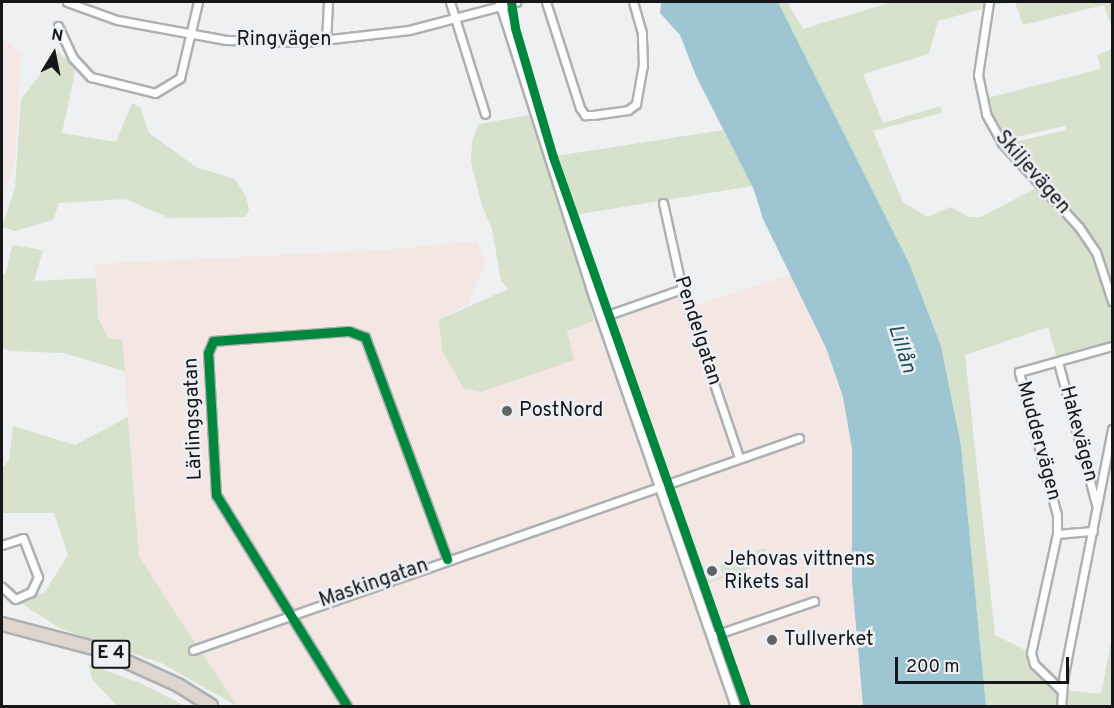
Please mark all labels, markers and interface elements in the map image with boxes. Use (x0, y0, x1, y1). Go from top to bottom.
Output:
north arrow (24, 24, 84, 84)
text: N (50, 25, 65, 47)
street label: Ringvägen (236, 28, 332, 52)
street label: Skiljevägen (989, 126, 1075, 220)
street label: Pendelgatan (668, 273, 726, 389)
water label: Lillån (881, 322, 921, 376)
street label: Lärlingsgatan (180, 357, 208, 481)
street label: Muddervägen (1011, 379, 1065, 503)
street label: Hakevägen (1054, 384, 1102, 484)
place label: PostNord (519, 399, 603, 423)
marker: PostNord (500, 404, 514, 418)
place label: Jehovas vittnens Rikets sal (724, 548, 875, 595)
street label: Maskingatan (316, 554, 432, 614)
marker: Jehovas vittnens Rikets sal (705, 564, 719, 578)
place label: Tullverket (784, 628, 874, 652)
marker: Tullverket (765, 633, 779, 647)
road number: E 4 (90, 639, 132, 669)
scale bar (898, 645, 1072, 683)
text: 200 m (906, 656, 959, 679)

